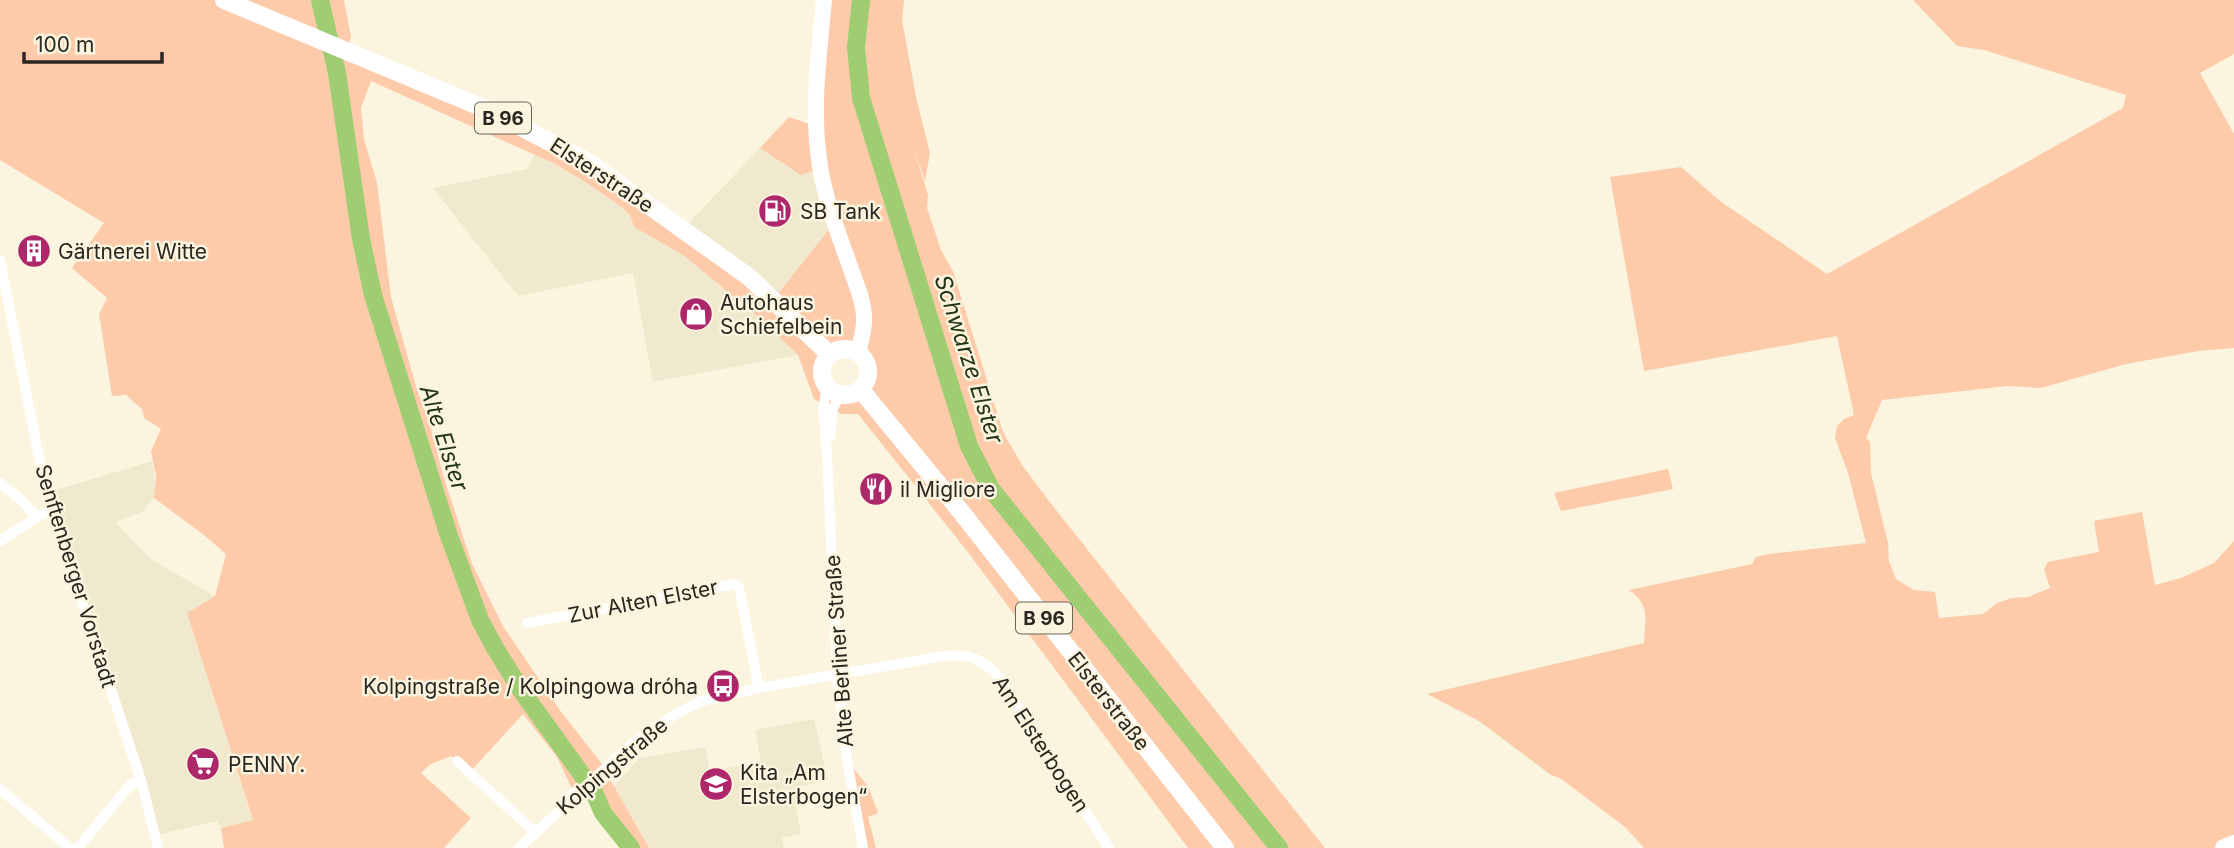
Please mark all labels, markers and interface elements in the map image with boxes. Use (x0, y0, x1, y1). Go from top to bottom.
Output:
scale bar (24, 21, 163, 65)
text: 100 m (35, 32, 94, 57)
road number: B 96 (475, 102, 531, 134)
street label: Elsterstraße (546, 132, 658, 218)
fuel station icon: SB Tank (756, 192, 794, 230)
place label: SB Tank (800, 199, 881, 224)
building icon: Gärtnerei Witte (15, 232, 53, 270)
place label: Gärtnerei Witte (58, 239, 207, 264)
water label: Schwarze Elster (929, 271, 1010, 448)
place label: Autohaus Schiefelbein (720, 290, 842, 339)
shop icon: Autohaus Schiefelbein (677, 295, 715, 333)
water label: Alte Elster (413, 381, 475, 496)
street label: Senftenberger Vorstadt (30, 461, 122, 691)
restaurant icon: il Migliore (857, 470, 895, 508)
place label: il Migliore (900, 477, 996, 502)
street label: Alte Berliner Straße (820, 554, 858, 748)
street label: Zur Alten Elster (566, 574, 720, 628)
road number: B 96 (1016, 603, 1072, 634)
street label: Elsterstraße (1063, 647, 1155, 755)
bus stop icon: Kolpingstraße / Kolpingowa dróha (704, 667, 742, 705)
street label: Am Elsterbogen (988, 671, 1094, 817)
place label: Kolpingstraße / Kolpingowa dróha (363, 674, 698, 699)
street label: Kolpingstraße (551, 712, 673, 820)
supermarket icon: PENNY. (184, 745, 222, 783)
place label: PENNY. (228, 752, 305, 777)
place label: Kita „Am Elsterbogen“ (740, 760, 867, 809)
school or university icon: Kita „Am Elsterbogen“ (697, 765, 735, 803)

